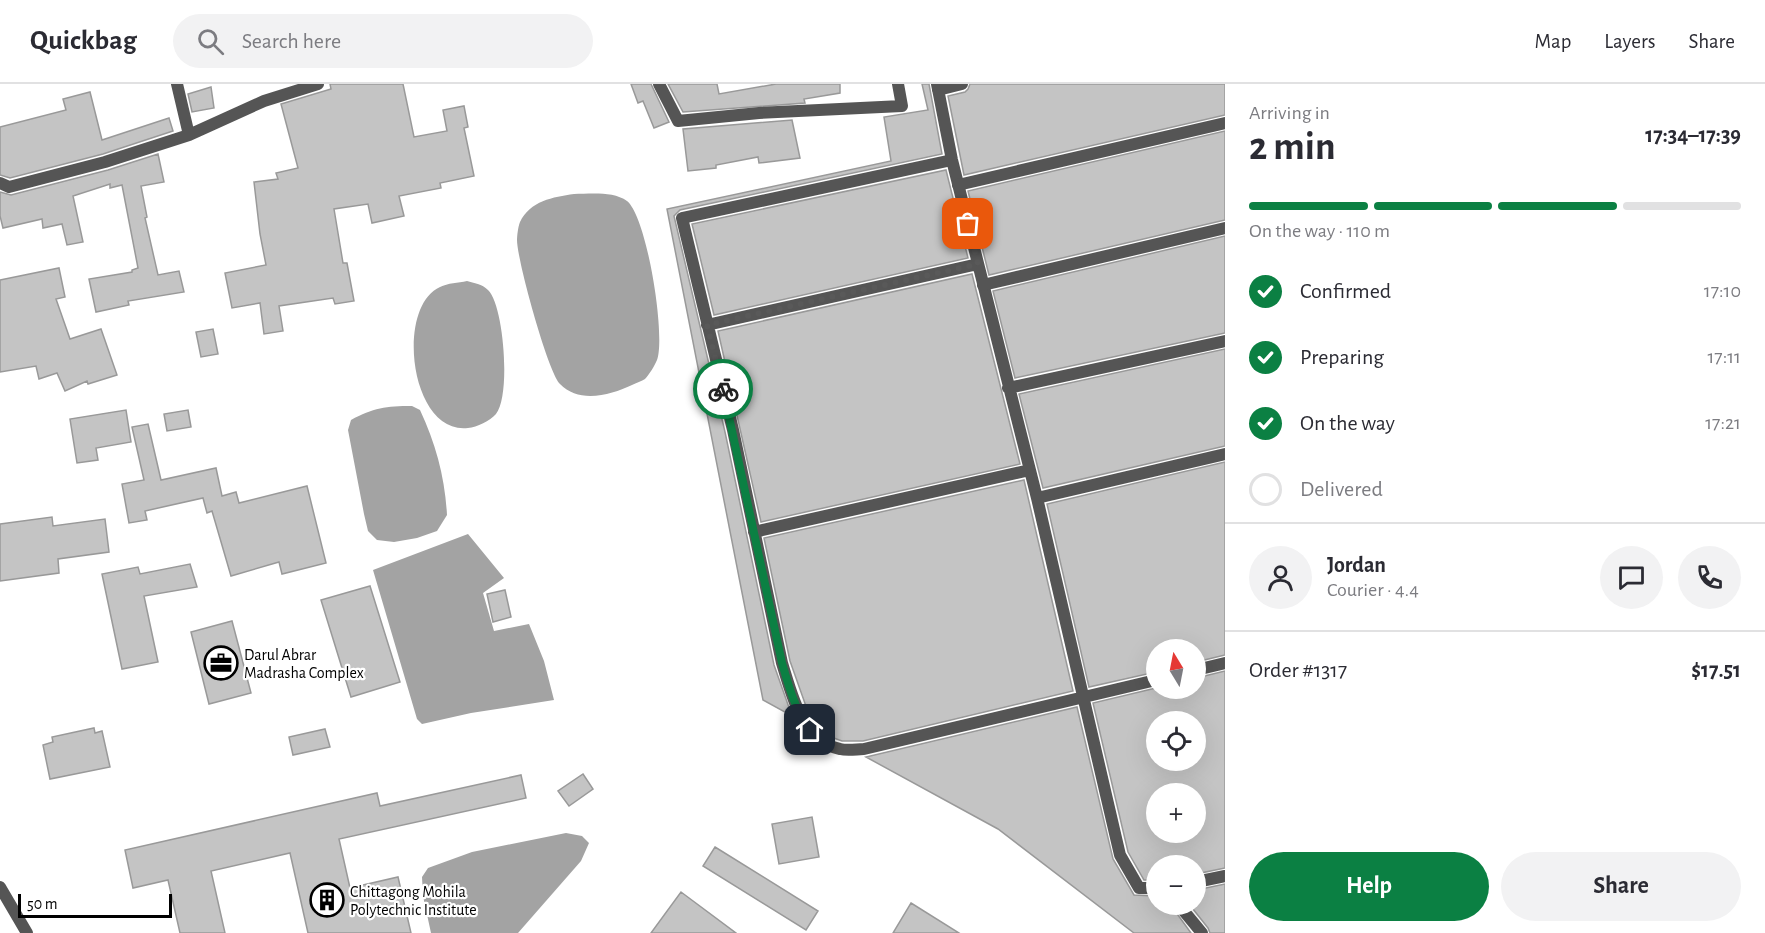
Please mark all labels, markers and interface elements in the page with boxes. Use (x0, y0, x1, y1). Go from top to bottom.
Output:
search box (173, 14, 593, 68)
icon: search (194, 25, 227, 58)
text: Quickbag (30, 27, 137, 55)
text: Search here (242, 30, 341, 52)
text: Map (1535, 31, 1571, 52)
text: Layers (1604, 31, 1655, 52)
text: Share (1688, 31, 1735, 52)
text: Arriving in (1249, 103, 1330, 123)
text: 17:34–17:39 (1645, 124, 1741, 146)
text: 2 min (1249, 128, 1336, 167)
pin (942, 198, 993, 249)
icon: bag (951, 207, 984, 240)
text: On the way · 110 m (1249, 221, 1390, 241)
icon: check (1249, 275, 1282, 308)
text: Confirmed (1300, 280, 1391, 302)
text: 17:10 (1704, 281, 1741, 301)
icon: check (1249, 341, 1282, 374)
text: Preparing (1300, 346, 1384, 368)
text: 17:11 (1707, 347, 1741, 367)
courier (693, 359, 753, 419)
icon: bike (707, 373, 740, 406)
icon: check (1249, 407, 1282, 440)
text: On the way (1300, 412, 1395, 434)
text: 17:21 (1705, 413, 1741, 433)
text: Delivered (1300, 478, 1383, 500)
button: person (1249, 546, 1312, 609)
button: chat (1600, 546, 1663, 609)
button: phone (1678, 546, 1741, 609)
text: Jordan (1327, 554, 1386, 576)
text: Courier · 4.4 (1327, 580, 1419, 600)
north arrow (1146, 639, 1206, 699)
map controls (1146, 639, 1206, 915)
office icon: Darul Abrar Madrasha Complex (203, 645, 239, 681)
place label: Darul Abrar Madrasha Complex (244, 647, 364, 681)
text: Order #1317 (1249, 659, 1347, 681)
text: $17.51 (1691, 659, 1741, 681)
pin (784, 704, 835, 755)
button: locate (1146, 711, 1206, 771)
icon: home (793, 713, 826, 746)
button: + (1146, 783, 1206, 843)
button: Help (1249, 852, 1489, 921)
button: Share (1501, 852, 1741, 921)
button: − (1146, 855, 1206, 915)
building icon: Chittagong Mohila Polytechnic Institute (309, 882, 345, 918)
place label: Chittagong Mohila Polytechnic Institute (350, 884, 477, 919)
scale bar (18, 891, 172, 918)
text: 50 m (27, 896, 58, 912)

